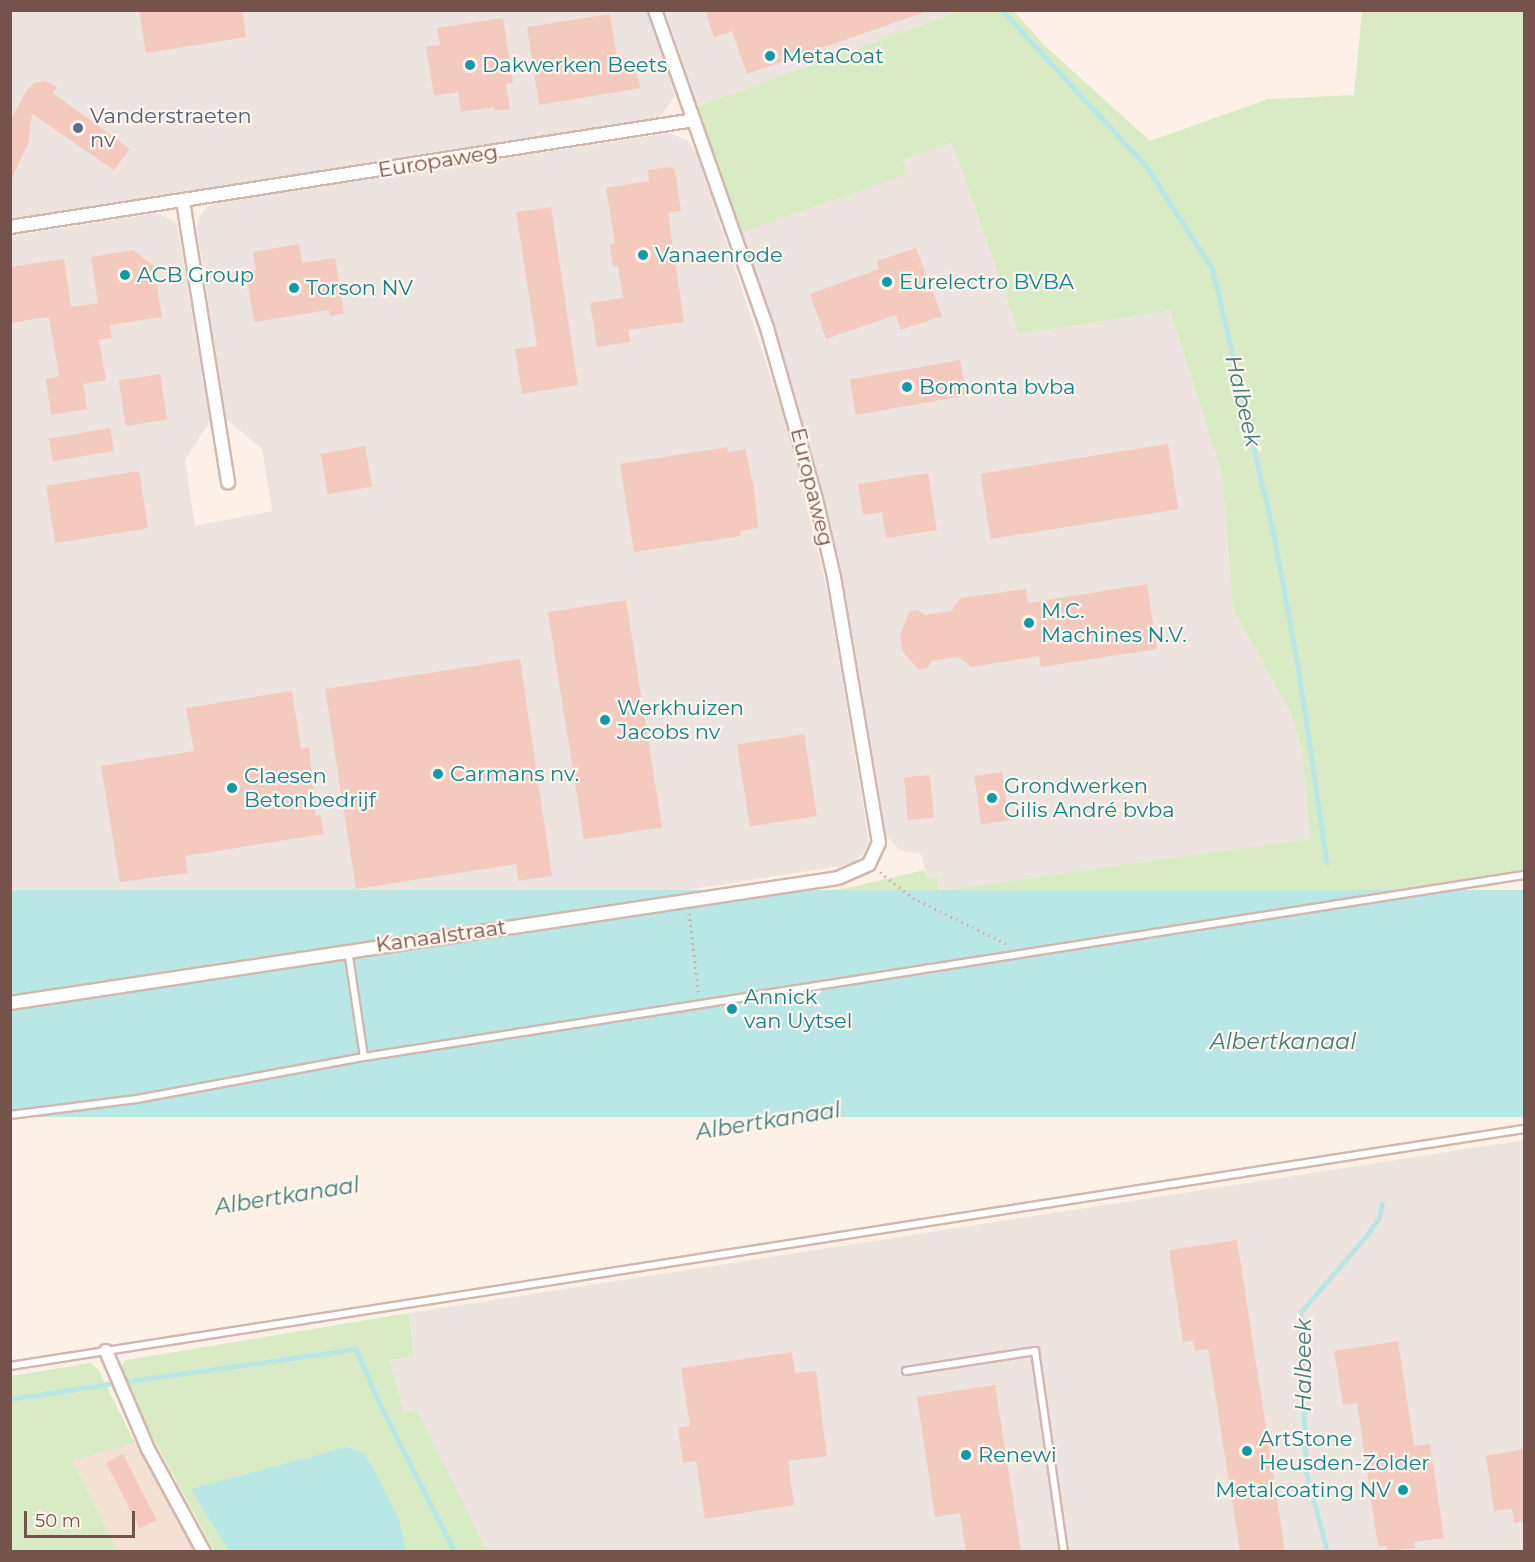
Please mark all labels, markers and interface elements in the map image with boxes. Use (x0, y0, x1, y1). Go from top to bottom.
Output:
place label: MetaCoat (782, 43, 884, 69)
marker: MetaCoat (763, 49, 777, 63)
place label: Dakwerken Beets (482, 52, 667, 78)
marker: Dakwerken Beets (463, 58, 477, 72)
place label: Vanderstraeten nv (90, 103, 252, 153)
marker: Vanderstraeten nv (71, 121, 85, 135)
street label: Europaweg (376, 139, 500, 183)
place label: Vanaenrode (655, 242, 783, 268)
marker: Vanaenrode (636, 248, 650, 262)
place label: ACB Group (137, 262, 254, 288)
marker: ACB Group (118, 268, 132, 282)
place label: Eurelectro BVBA (899, 269, 1074, 295)
place label: Torson NV (306, 275, 413, 301)
marker: Eurelectro BVBA (880, 275, 894, 289)
marker: Torson NV (287, 281, 301, 295)
water label: Halbeek (1220, 353, 1266, 449)
place label: Bomonta bvba (919, 374, 1076, 400)
marker: Bomonta bvba (900, 380, 914, 394)
street label: Europaweg (785, 425, 839, 549)
place label: M.C. Machines N.V. (1041, 598, 1187, 648)
marker: M.C. Machines N.V. (1022, 616, 1036, 630)
place label: Werkhuizen Jacobs nv (617, 695, 744, 745)
marker: Werkhuizen Jacobs nv (598, 713, 612, 727)
place label: Carmans nv. (450, 761, 579, 787)
place label: Claesen Betonbedrijf (244, 763, 376, 813)
marker: Carmans nv. (431, 767, 445, 781)
place label: Grondwerken Gilis André bvba (1004, 773, 1175, 823)
marker: Claesen Betonbedrijf (225, 781, 239, 795)
marker: Grondwerken Gilis André bvba (985, 791, 999, 805)
street label: Kanaalstraat (374, 914, 508, 958)
place label: Annick van Uytsel (744, 984, 852, 1034)
marker: Annick van Uytsel (725, 1002, 739, 1016)
water label: Albertkanaal (1210, 1029, 1356, 1055)
water label: Albertkanaal (694, 1097, 842, 1145)
water label: Albertkanaal (213, 1172, 361, 1220)
water label: Halbeek (1291, 1318, 1317, 1412)
place label: ArtStone Heusden-Zolder (1259, 1426, 1430, 1476)
place label: Renewi (978, 1442, 1057, 1468)
marker: ArtStone Heusden-Zolder (1240, 1444, 1254, 1458)
marker: Renewi (959, 1448, 973, 1462)
place label: Metalcoating NV (1215, 1477, 1391, 1503)
marker: Metalcoating NV (1396, 1483, 1410, 1497)
scale bar (27, 1499, 138, 1537)
text: 50 m (35, 1510, 81, 1532)

